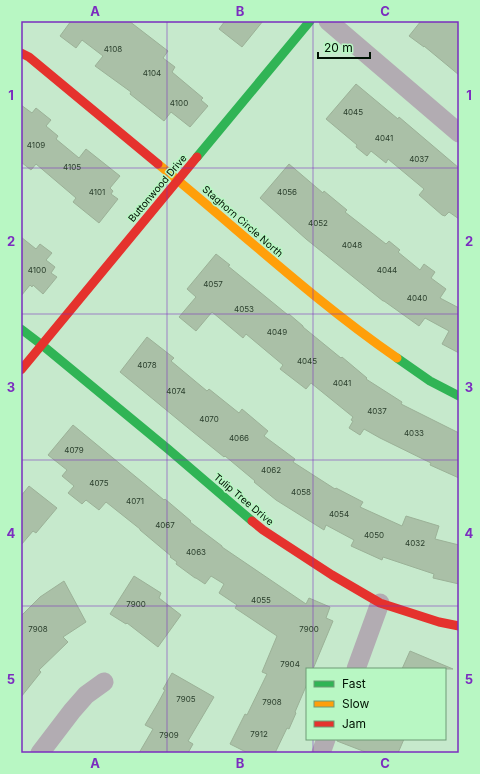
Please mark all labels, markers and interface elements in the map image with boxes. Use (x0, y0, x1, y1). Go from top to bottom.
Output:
text: A (90, 3, 100, 19)
text: B (236, 3, 245, 19)
text: C (380, 3, 390, 19)
scale bar (318, 34, 370, 60)
text: 20 m (324, 40, 353, 55)
house number: 4108 (104, 44, 122, 54)
house number: 4104 (143, 68, 161, 78)
text: 1 (8, 87, 14, 103)
text: 1 (466, 87, 472, 103)
house number: 4100 (170, 98, 188, 108)
house number: 4045 (343, 107, 363, 117)
house number: 4041 (375, 133, 393, 143)
house number: 4109 (27, 140, 45, 150)
street label: Buttonwood Drive (125, 152, 189, 224)
house number: 4037 (409, 154, 429, 164)
house number: 4105 (63, 162, 81, 172)
street label: Staghorn Circle North (200, 183, 286, 259)
house number: 4101 (89, 187, 105, 197)
house number: 4056 (277, 187, 297, 197)
house number: 4052 (308, 218, 328, 228)
text: 2 (7, 233, 15, 249)
text: 2 (465, 233, 473, 249)
house number: 4048 (342, 240, 362, 250)
house number: 4100 (28, 265, 46, 275)
house number: 4044 (377, 265, 397, 275)
house number: 4057 (203, 279, 223, 289)
house number: 4040 (407, 293, 427, 303)
house number: 4053 (234, 304, 254, 314)
house number: 4049 (267, 327, 287, 337)
house number: 4045 (297, 356, 317, 366)
house number: 4078 (137, 360, 157, 370)
house number: 4041 (333, 378, 351, 388)
text: 3 (7, 379, 15, 395)
text: 3 (465, 379, 473, 395)
house number: 4074 (166, 386, 186, 396)
house number: 4037 (367, 406, 387, 416)
house number: 4070 (199, 414, 219, 424)
house number: 4033 (404, 428, 424, 438)
house number: 4066 (229, 433, 249, 443)
house number: 4079 (64, 445, 84, 455)
house number: 4062 (261, 465, 281, 475)
street label: Tulip Tree Drive (212, 471, 276, 528)
house number: 4075 (89, 478, 109, 488)
house number: 4058 (291, 487, 311, 497)
house number: 4071 (126, 496, 144, 506)
house number: 4054 (329, 509, 349, 519)
house number: 4067 (155, 520, 175, 530)
text: 4 (7, 525, 16, 541)
text: 4 (465, 525, 474, 541)
house number: 4050 (364, 530, 384, 540)
house number: 4032 (405, 538, 425, 548)
house number: 4063 (186, 547, 206, 557)
house number: 4055 (251, 595, 271, 605)
house number: 7900 (126, 599, 146, 609)
house number: 7908 (28, 624, 48, 634)
house number: 7900 (299, 624, 319, 634)
house number: 7904 (280, 659, 300, 669)
legend (306, 668, 446, 740)
text: 5 (7, 671, 15, 687)
text: 5 (465, 671, 473, 687)
text: Fast (342, 676, 366, 691)
house number: 7905 (176, 694, 196, 704)
text: Slow (342, 696, 370, 711)
house number: 7908 (262, 697, 282, 707)
text: Jam (342, 716, 366, 731)
house number: 7912 (250, 729, 268, 739)
house number: 7909 (159, 730, 179, 740)
text: A (90, 755, 100, 771)
text: B (236, 755, 245, 771)
text: C (380, 755, 390, 771)

